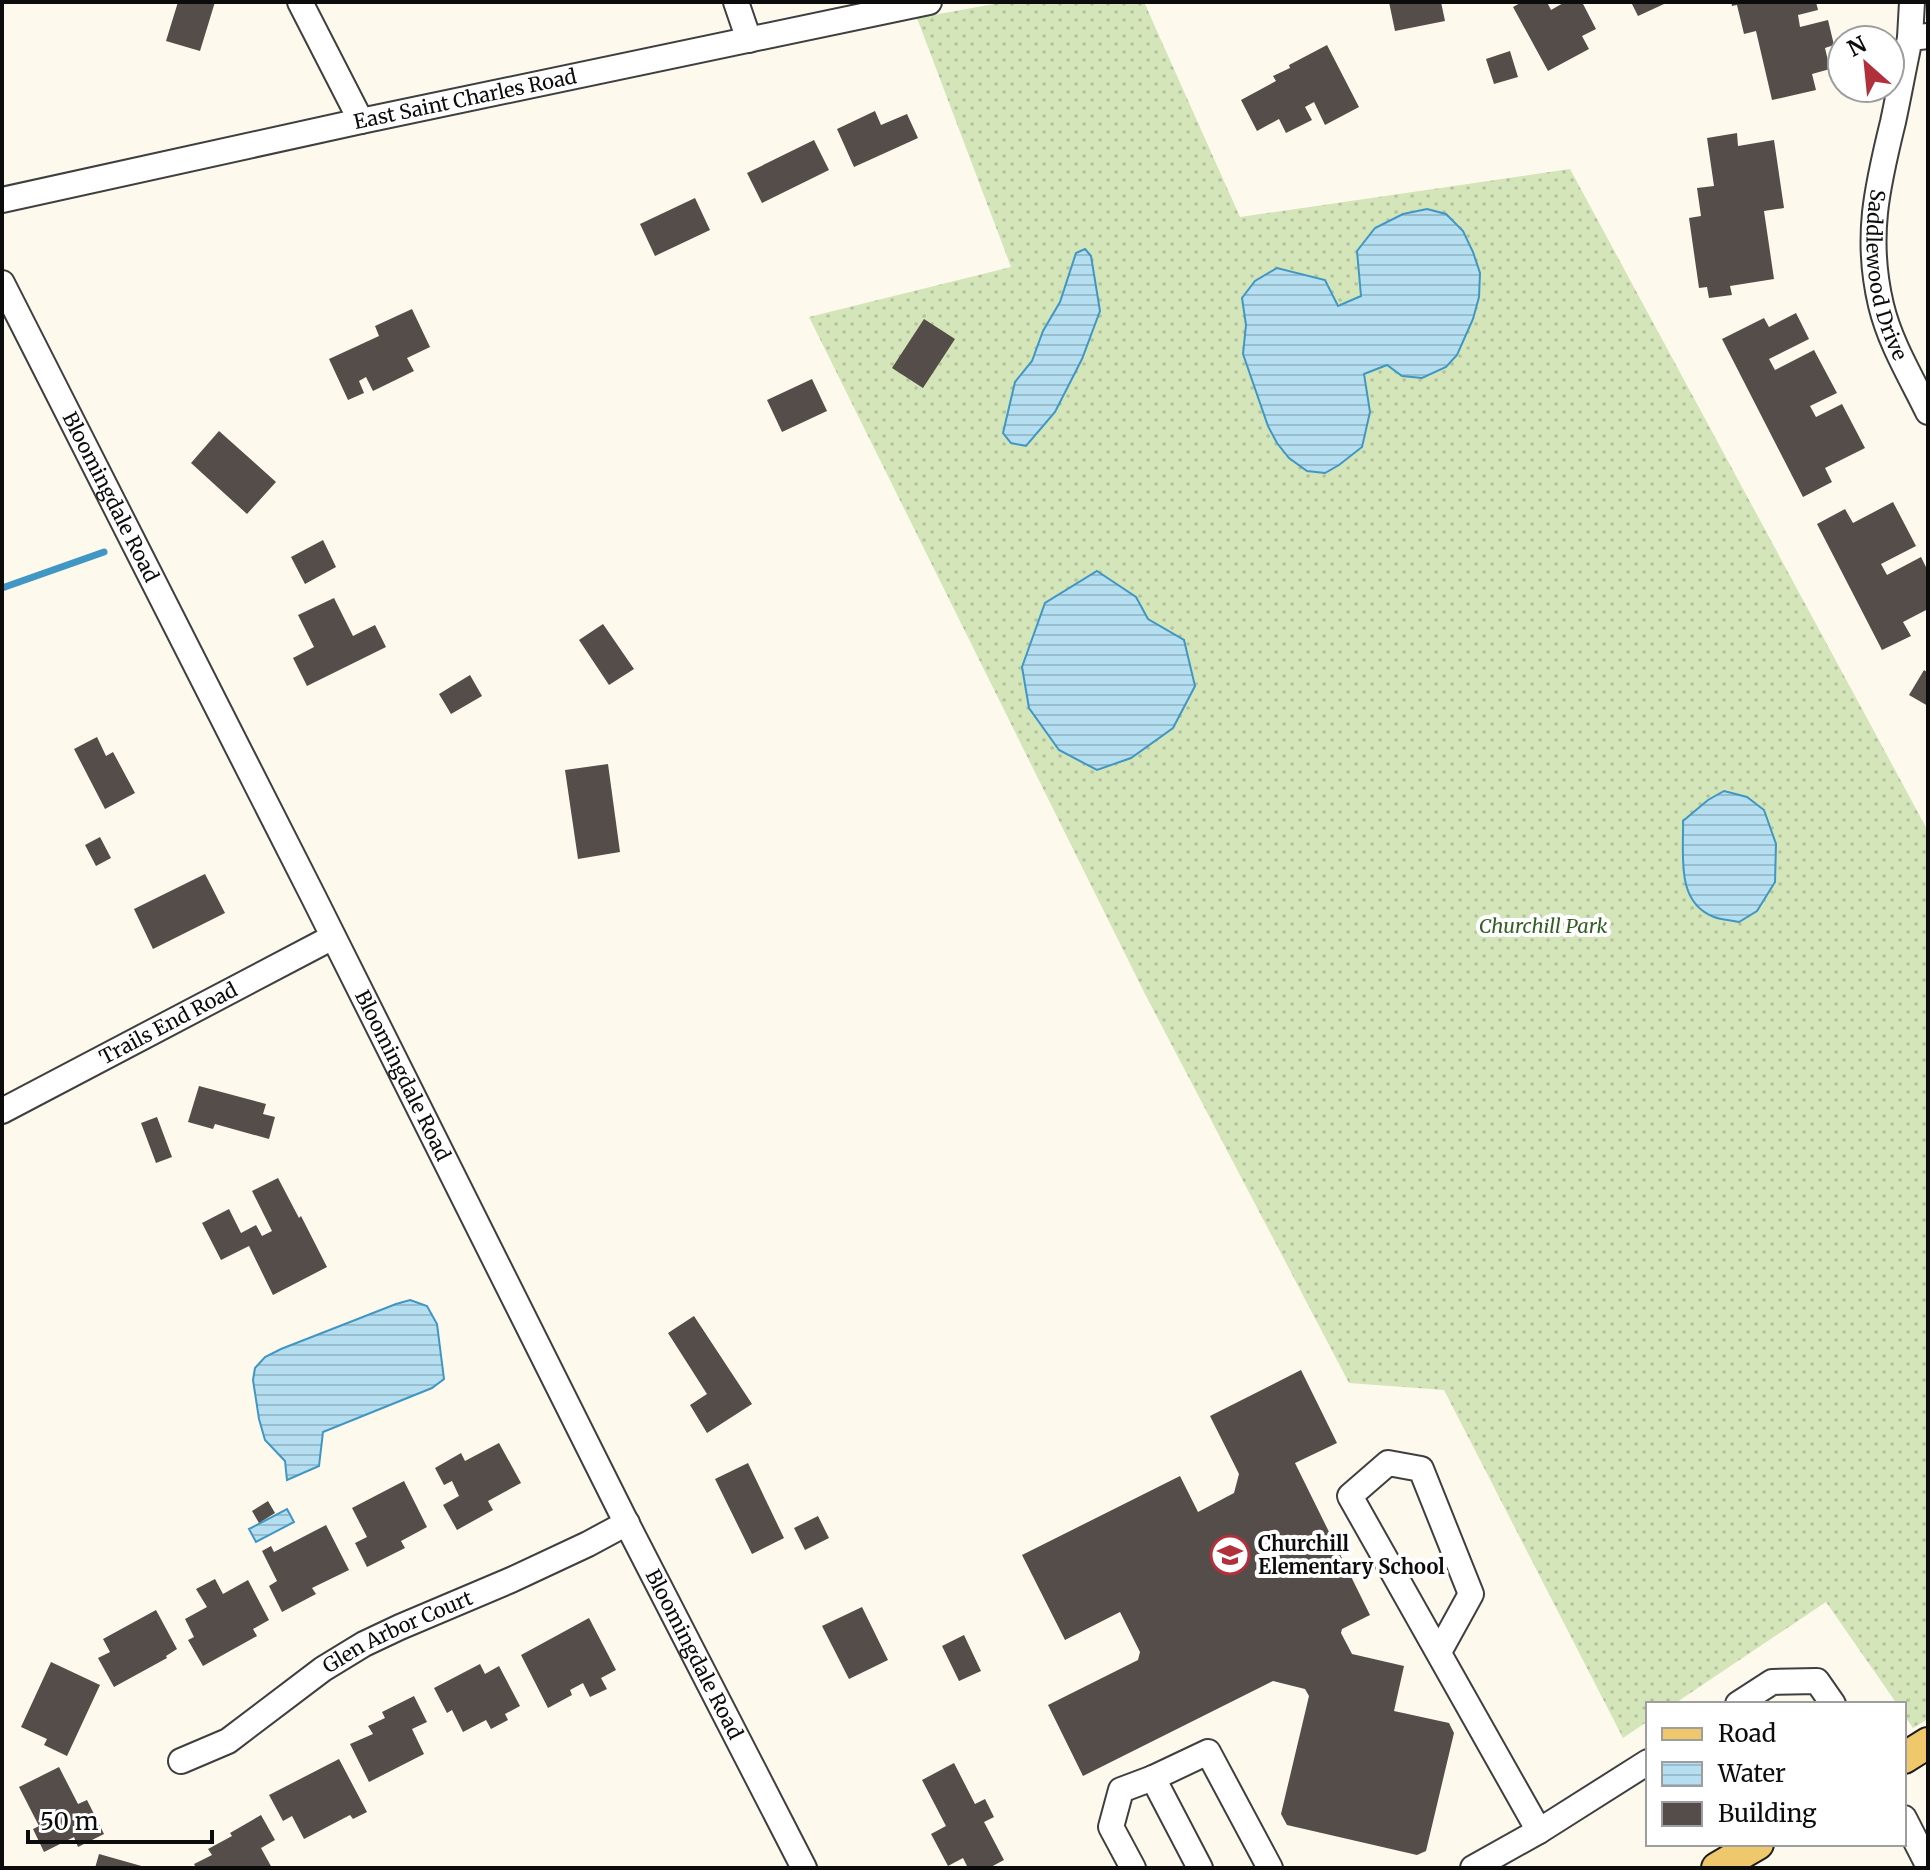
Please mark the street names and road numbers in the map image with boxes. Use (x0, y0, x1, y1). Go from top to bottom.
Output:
street label: East Saint Charles Road (351, 63, 579, 134)
street label: Saddlewood Drive (1861, 188, 1913, 364)
street label: Bloomingdale Road (57, 407, 165, 586)
street label: Trails End Road (95, 977, 241, 1070)
street label: Bloomingdale Road (350, 986, 456, 1165)
street label: Bloomingdale Road (640, 1565, 749, 1743)
street label: Glen Arbor Court (318, 1585, 476, 1678)

